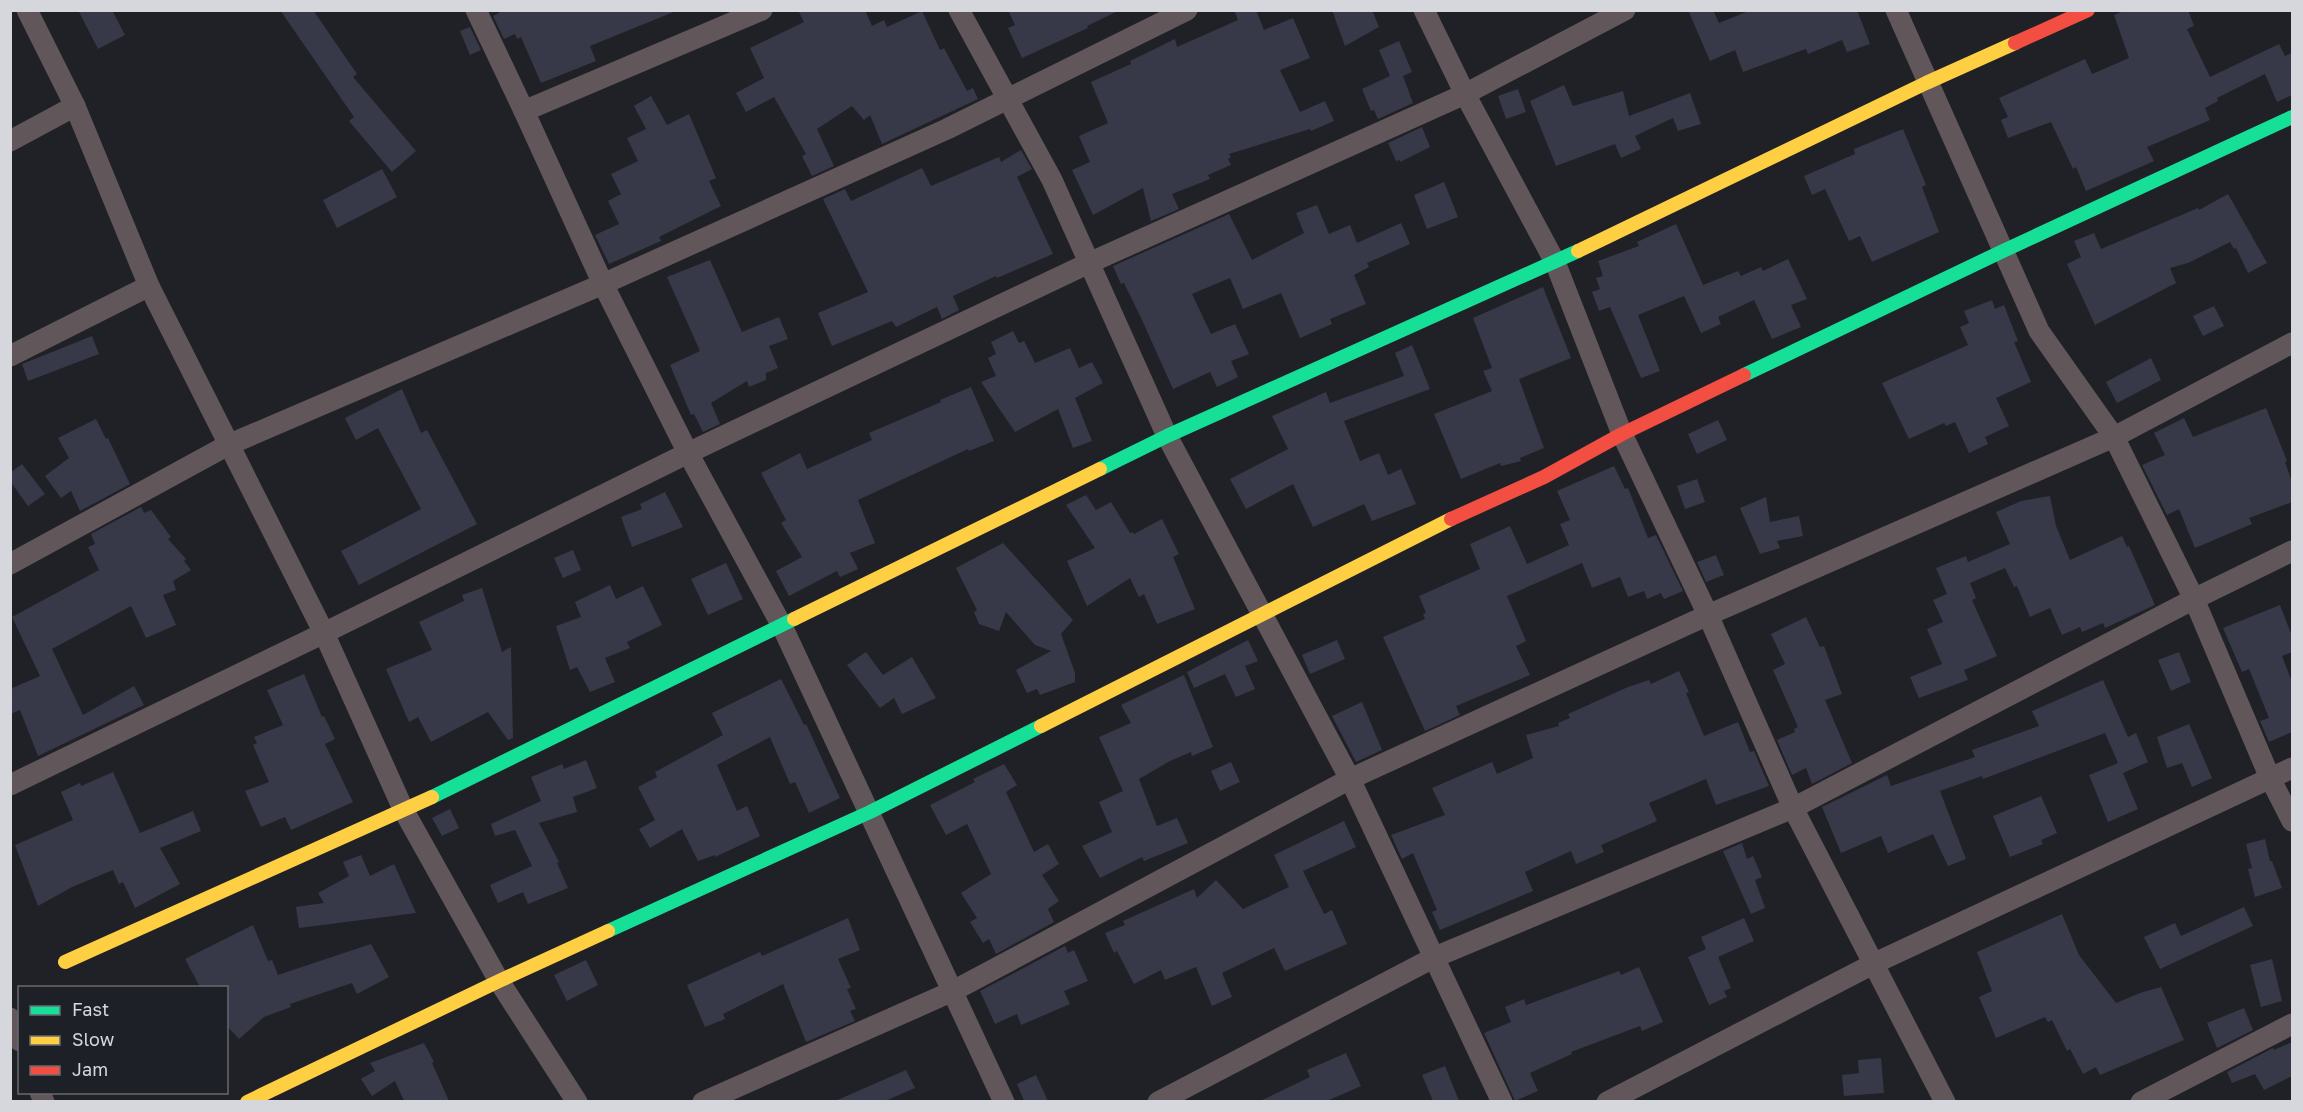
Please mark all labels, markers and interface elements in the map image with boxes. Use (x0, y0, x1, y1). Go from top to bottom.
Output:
legend (18, 986, 228, 1094)
text: Fast (72, 998, 109, 1020)
text: Slow (72, 1028, 115, 1050)
text: Jam (72, 1058, 108, 1080)

